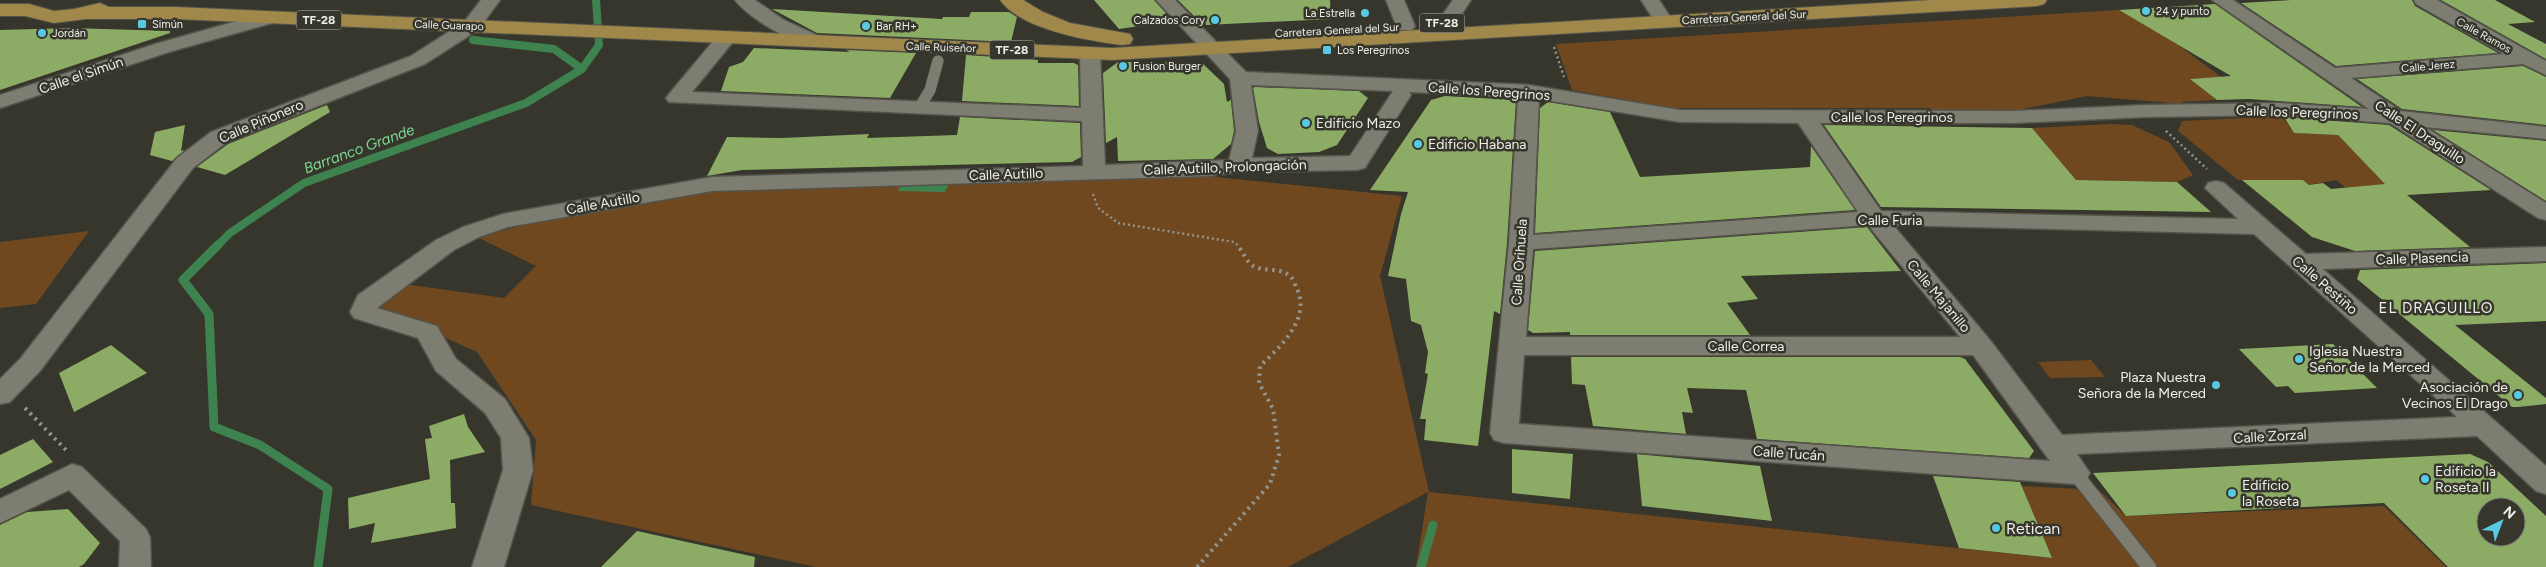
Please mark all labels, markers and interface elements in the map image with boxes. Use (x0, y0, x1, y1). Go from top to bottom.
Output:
marker: 24 y punto (2140, 5, 2152, 17)
place label: 24 y punto (2156, 5, 2210, 18)
place label: La Estrella (1305, 7, 1355, 20)
marker: La Estrella (1359, 7, 1371, 19)
street label: Carretera General del Sur (1682, 8, 1807, 27)
road number: TF-28 (296, 10, 342, 30)
road number: TF-28 (1420, 13, 1464, 32)
place label: Calzados Cory (1134, 14, 1205, 27)
marker: Calzados Cory (1209, 14, 1221, 26)
street label: Calle Ramos (2454, 15, 2513, 56)
marker: Simún (136, 18, 148, 30)
place label: Simún (152, 18, 183, 31)
street label: Calle Guarapo (414, 18, 484, 33)
marker: Bar RH+ (860, 20, 872, 32)
place label: Bar RH+ (876, 20, 917, 33)
street label: Carretera General del Sur (1275, 21, 1400, 40)
marker: Jordán (36, 27, 48, 39)
place label: Jordán (52, 27, 86, 40)
street label: Calle Ruiseñor (906, 40, 976, 55)
road number: TF-28 (990, 40, 1034, 60)
marker: Los Peregrinos (1321, 44, 1333, 56)
place label: Los Peregrinos (1337, 44, 1409, 57)
street label: Calle el Simún (37, 53, 126, 98)
street label: Calle Jerez (2401, 58, 2455, 75)
marker: Fusion Burger (1117, 60, 1129, 72)
place label: Fusion Burger (1133, 60, 1201, 73)
street label: Calle los Peregrinos (1427, 79, 1551, 104)
street label: Calle Piñonero (216, 96, 306, 147)
street label: Calle El Draguillo (2371, 97, 2468, 168)
street label: Calle los Peregrinos (2236, 102, 2358, 123)
street label: Calle los Peregrinos (1831, 109, 1953, 126)
place label: Edificio Mazo (1316, 115, 1401, 132)
marker: Edificio Mazo (1300, 117, 1312, 129)
water label: Barranco Grande (301, 121, 417, 177)
place label: Edificio Habana (1428, 136, 1527, 153)
marker: Edificio Habana (1412, 138, 1424, 150)
street label: Calle Autillo, Prolongación (1143, 156, 1307, 179)
street label: Calle Autillo (968, 165, 1044, 184)
street label: Calle Autillo (565, 189, 641, 218)
street label: Calle Furia (1858, 212, 1922, 229)
street label: Calle Orihuela (1508, 218, 1531, 306)
street label: Calle Plasencia (2375, 248, 2469, 269)
street label: Calle Pestiño (2288, 252, 2361, 318)
street label: Calle Majanillo (1903, 256, 1974, 336)
district label: EL DRAGUILLO (2379, 299, 2493, 317)
street label: Calle Correa (1708, 338, 1784, 355)
place label: Iglesia Nuestra Señor de la Merced (2309, 343, 2430, 376)
marker: Iglesia Nuestra Señor de la Merced (2293, 353, 2305, 365)
place label: Plaza Nuestra Señora de la Merced (2078, 369, 2206, 402)
marker: Plaza Nuestra Señora de la Merced (2210, 379, 2222, 391)
place label: Asociación de Vecinos El Drago (2402, 379, 2508, 412)
marker: Asociación de Vecinos El Drago (2512, 389, 2524, 401)
street label: Calle Zorzal (2233, 426, 2307, 447)
street label: Calle Tucán (1753, 443, 1826, 464)
place label: Edificio la Roseta II (2435, 463, 2496, 496)
marker: Edificio la Roseta II (2419, 473, 2431, 485)
place label: Edificio la Roseta (2242, 477, 2299, 510)
marker: Edificio la Roseta (2226, 487, 2238, 499)
north arrow (2476, 497, 2526, 547)
text: N (2500, 503, 2519, 523)
place label: Retican (2006, 519, 2060, 538)
marker: Retican (1990, 522, 2002, 534)

